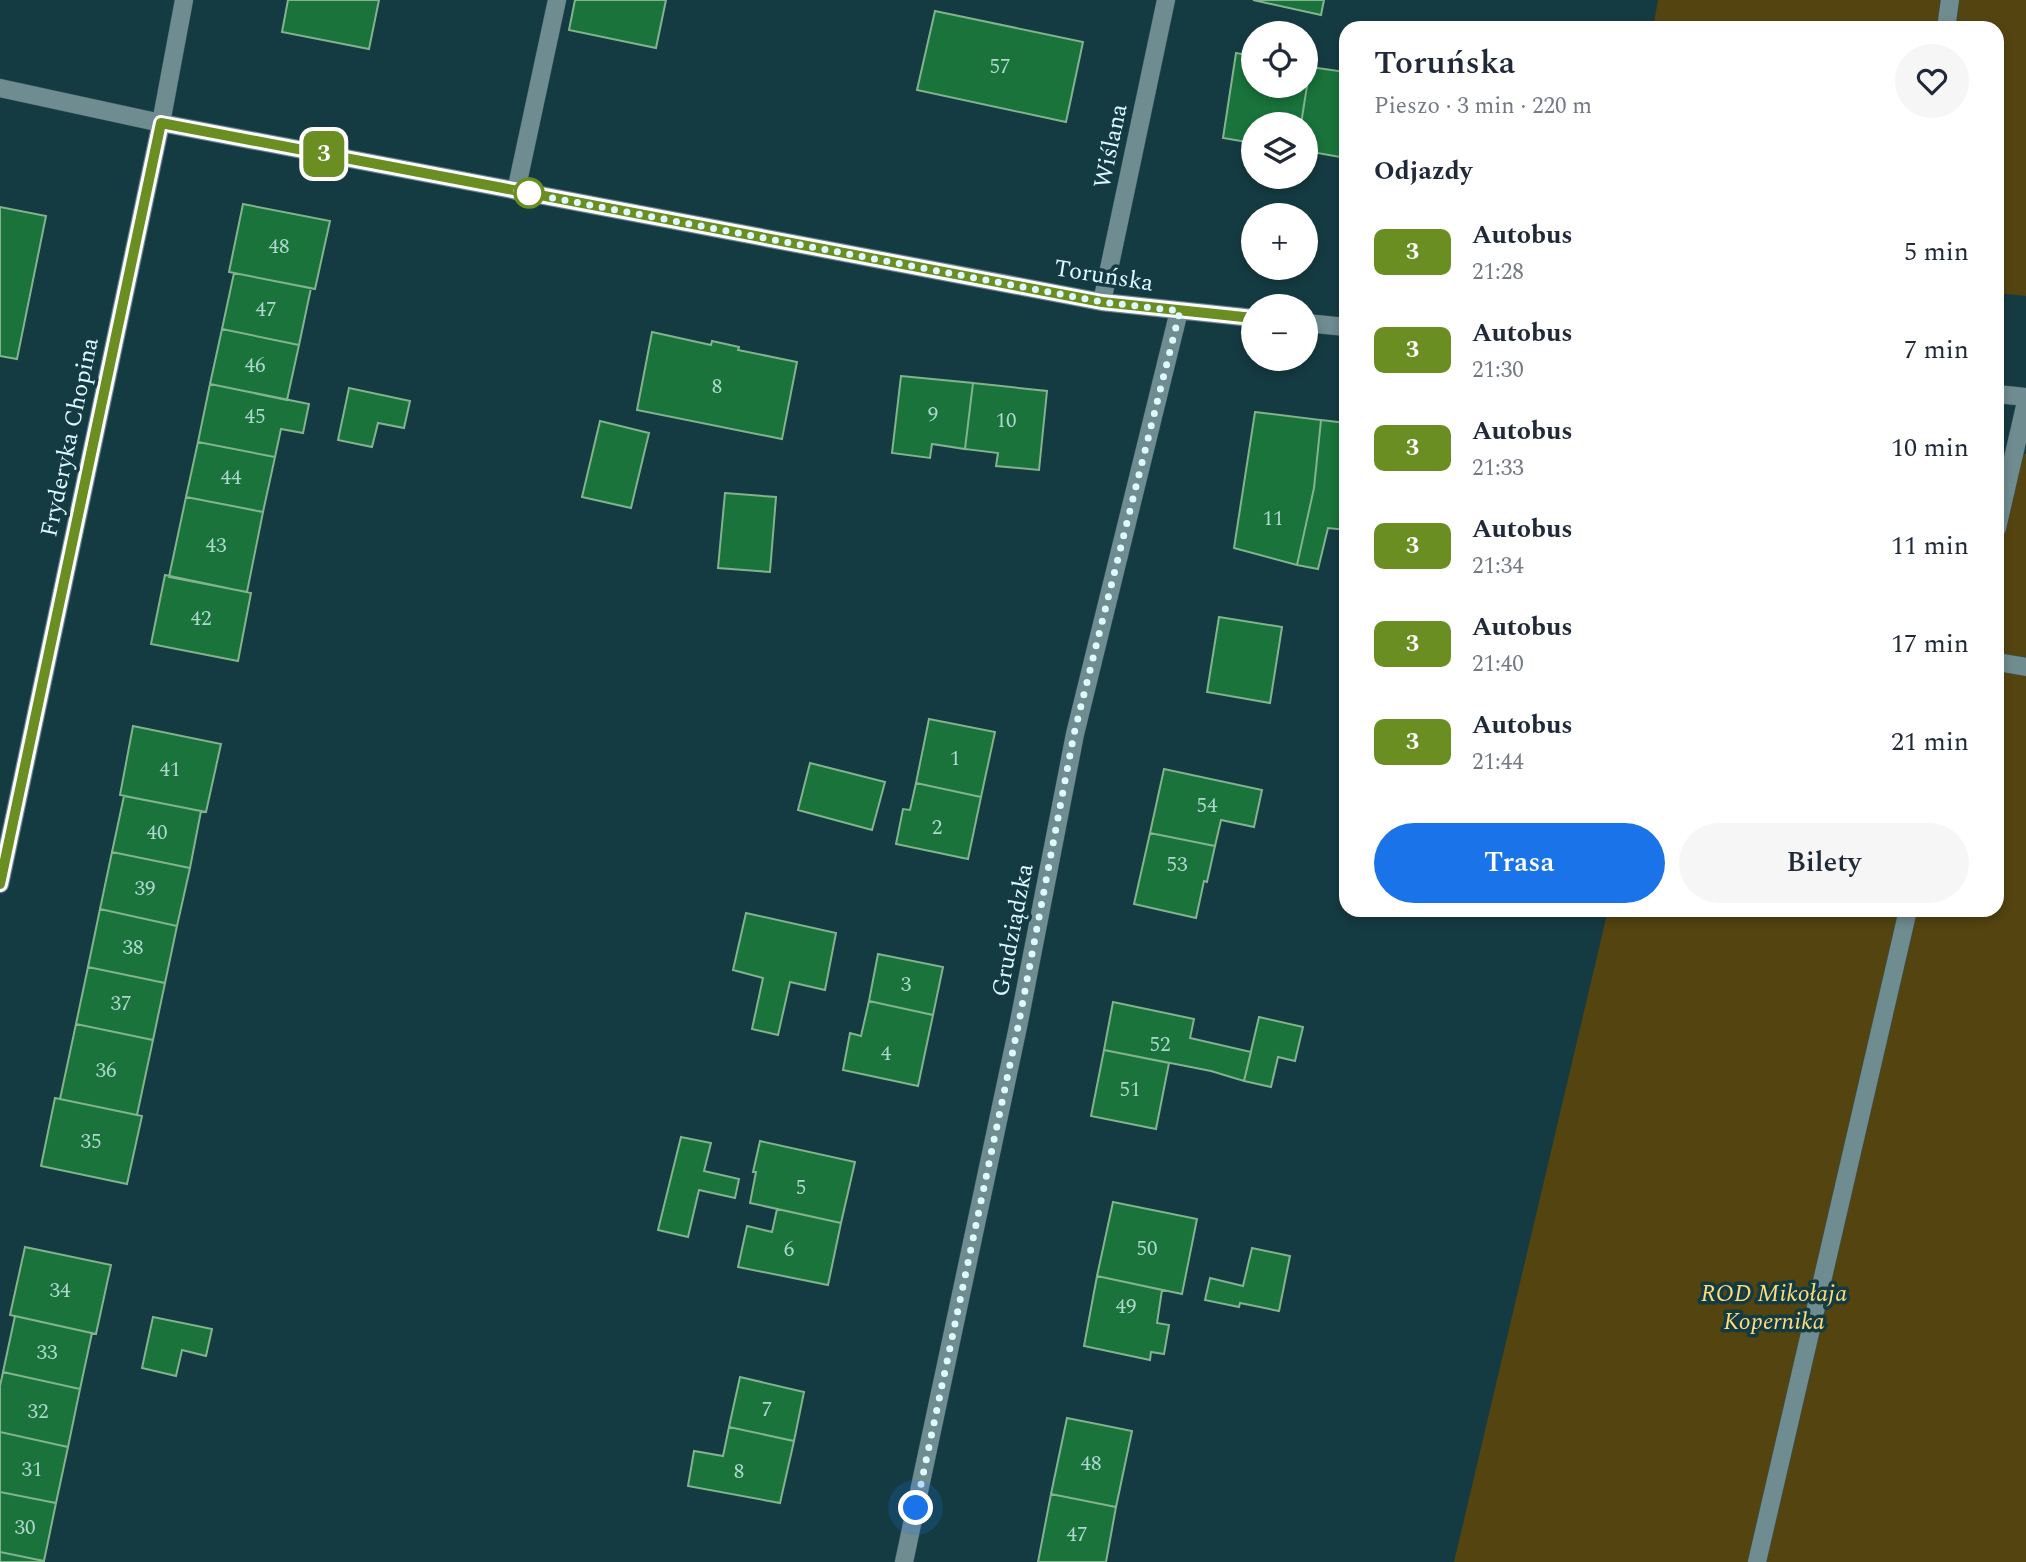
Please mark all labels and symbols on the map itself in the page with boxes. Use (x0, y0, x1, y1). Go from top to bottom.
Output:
house number: 57 (990, 51, 1011, 83)
street label: Wiślana (1084, 100, 1138, 192)
line badge: 3 (301, 131, 347, 177)
unlabelled marker (514, 178, 544, 208)
house number: 48 (269, 231, 290, 263)
street label: Toruńska (1052, 250, 1156, 302)
house number: 47 (256, 294, 277, 326)
street label: Fryderyka Chopina (31, 334, 109, 540)
house number: 46 (245, 350, 266, 382)
house number: 8 (712, 371, 722, 403)
house number: 9 (928, 399, 938, 431)
house number: 45 (245, 401, 266, 433)
house number: 10 (996, 405, 1017, 437)
house number: 44 (221, 462, 242, 494)
house number: 11 (1263, 503, 1284, 535)
house number: 43 (206, 530, 227, 562)
house number: 42 (191, 603, 212, 635)
house number: 1 (950, 743, 960, 775)
house number: 41 (160, 754, 181, 786)
house number: 54 (1197, 790, 1218, 822)
house number: 2 (932, 812, 942, 844)
house number: 40 (147, 817, 168, 849)
house number: 53 (1167, 849, 1188, 881)
street label: Grudziądzka (982, 860, 1044, 1000)
house number: 39 (135, 873, 156, 905)
house number: 38 (123, 932, 144, 964)
house number: 3 (901, 969, 912, 1001)
house number: 37 (111, 988, 132, 1020)
house number: 52 (1150, 1029, 1171, 1061)
house number: 4 (881, 1038, 892, 1070)
house number: 36 (96, 1055, 117, 1087)
house number: 51 (1120, 1074, 1141, 1106)
house number: 35 (81, 1126, 102, 1158)
house number: 5 (796, 1172, 806, 1204)
house number: 50 (1137, 1233, 1158, 1265)
house number: 6 (784, 1234, 794, 1266)
house number: 34 (50, 1275, 71, 1307)
park label: ROD Mikołaja Kopernika (1701, 1276, 1847, 1340)
house number: 49 (1116, 1291, 1137, 1323)
house number: 33 (37, 1337, 58, 1369)
house number: 7 (762, 1394, 772, 1426)
house number: 32 (28, 1396, 49, 1428)
house number: 48 (1081, 1448, 1102, 1480)
house number: 31 (22, 1454, 43, 1486)
house number: 8 (734, 1456, 744, 1488)
your location (898, 1490, 933, 1525)
house number: 30 (15, 1512, 36, 1544)
house number: 47 (1067, 1519, 1088, 1551)

